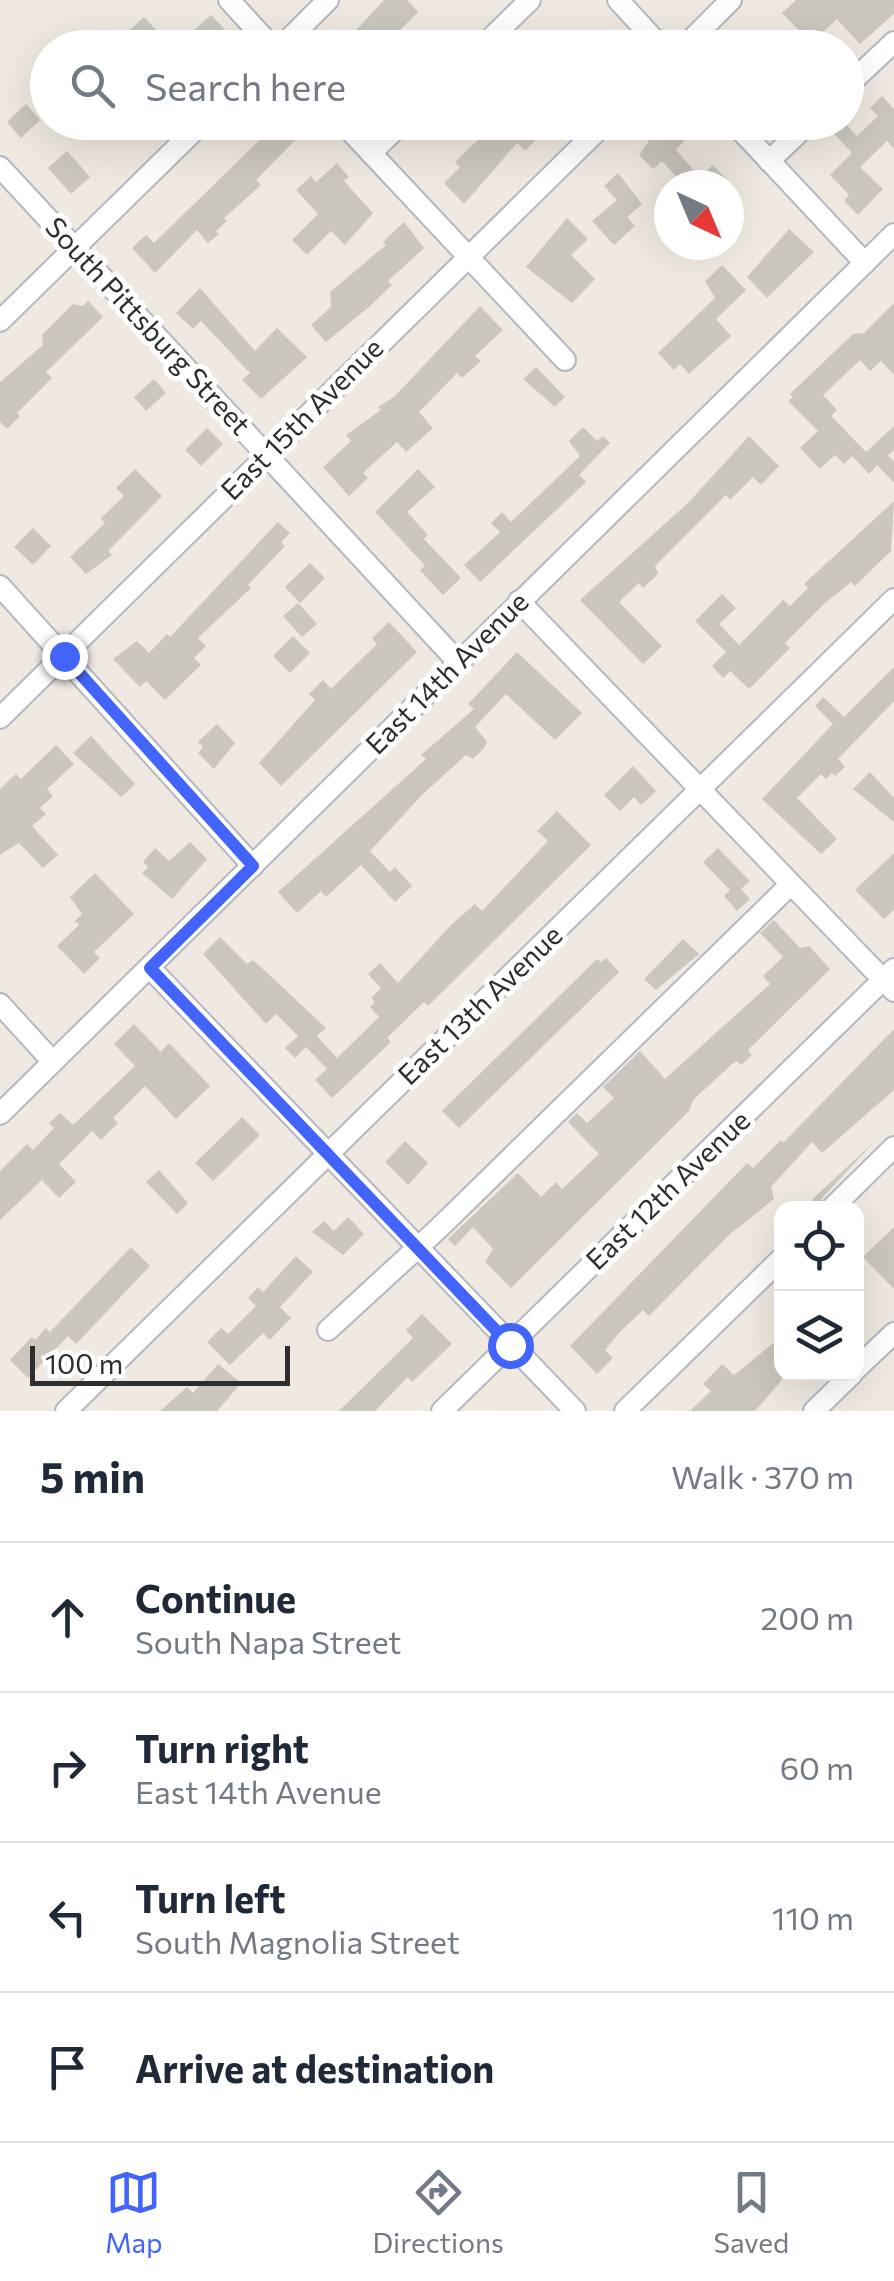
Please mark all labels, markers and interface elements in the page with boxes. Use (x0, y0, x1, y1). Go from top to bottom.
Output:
search box (30, 30, 864, 140)
icon: search (65, 58, 120, 113)
text: Search here (145, 62, 346, 109)
north arrow (654, 170, 744, 260)
street label: South Pittsburg Street (39, 209, 258, 441)
street label: East 15th Avenue (213, 330, 389, 506)
street label: East 14th Avenue (358, 584, 535, 761)
route end (42, 634, 88, 680)
street label: East 13th Avenue (390, 917, 568, 1091)
street label: East 12th Avenue (578, 1103, 756, 1276)
map controls (774, 1201, 864, 1381)
button: locate (774, 1201, 864, 1291)
button: layers (774, 1291, 864, 1381)
route start (488, 1323, 534, 1369)
scale bar (30, 1341, 290, 1386)
text: 100 m (45, 1346, 123, 1380)
text: 5 min (40, 1450, 145, 1502)
text: Walk · 370 m (671, 1456, 854, 1496)
text: Continue (135, 1574, 296, 1621)
icon: ahead (40, 1590, 95, 1645)
text: 200 m (761, 1597, 854, 1637)
text: South Napa Street (135, 1621, 401, 1661)
text: Turn right (135, 1724, 309, 1771)
icon: right (40, 1740, 95, 1795)
text: 60 m (780, 1747, 854, 1787)
text: East 14th Avenue (135, 1771, 382, 1811)
text: Turn left (135, 1874, 286, 1921)
icon: left (40, 1890, 95, 1945)
text: 110 m (772, 1897, 854, 1937)
text: South Magnolia Street (135, 1921, 460, 1961)
icon: arrive (40, 2040, 95, 2095)
text: Arrive at destination (135, 2044, 494, 2091)
tab: Map (105, 2165, 163, 2259)
tab: Directions (372, 2165, 504, 2259)
tab: Saved (714, 2165, 789, 2259)

